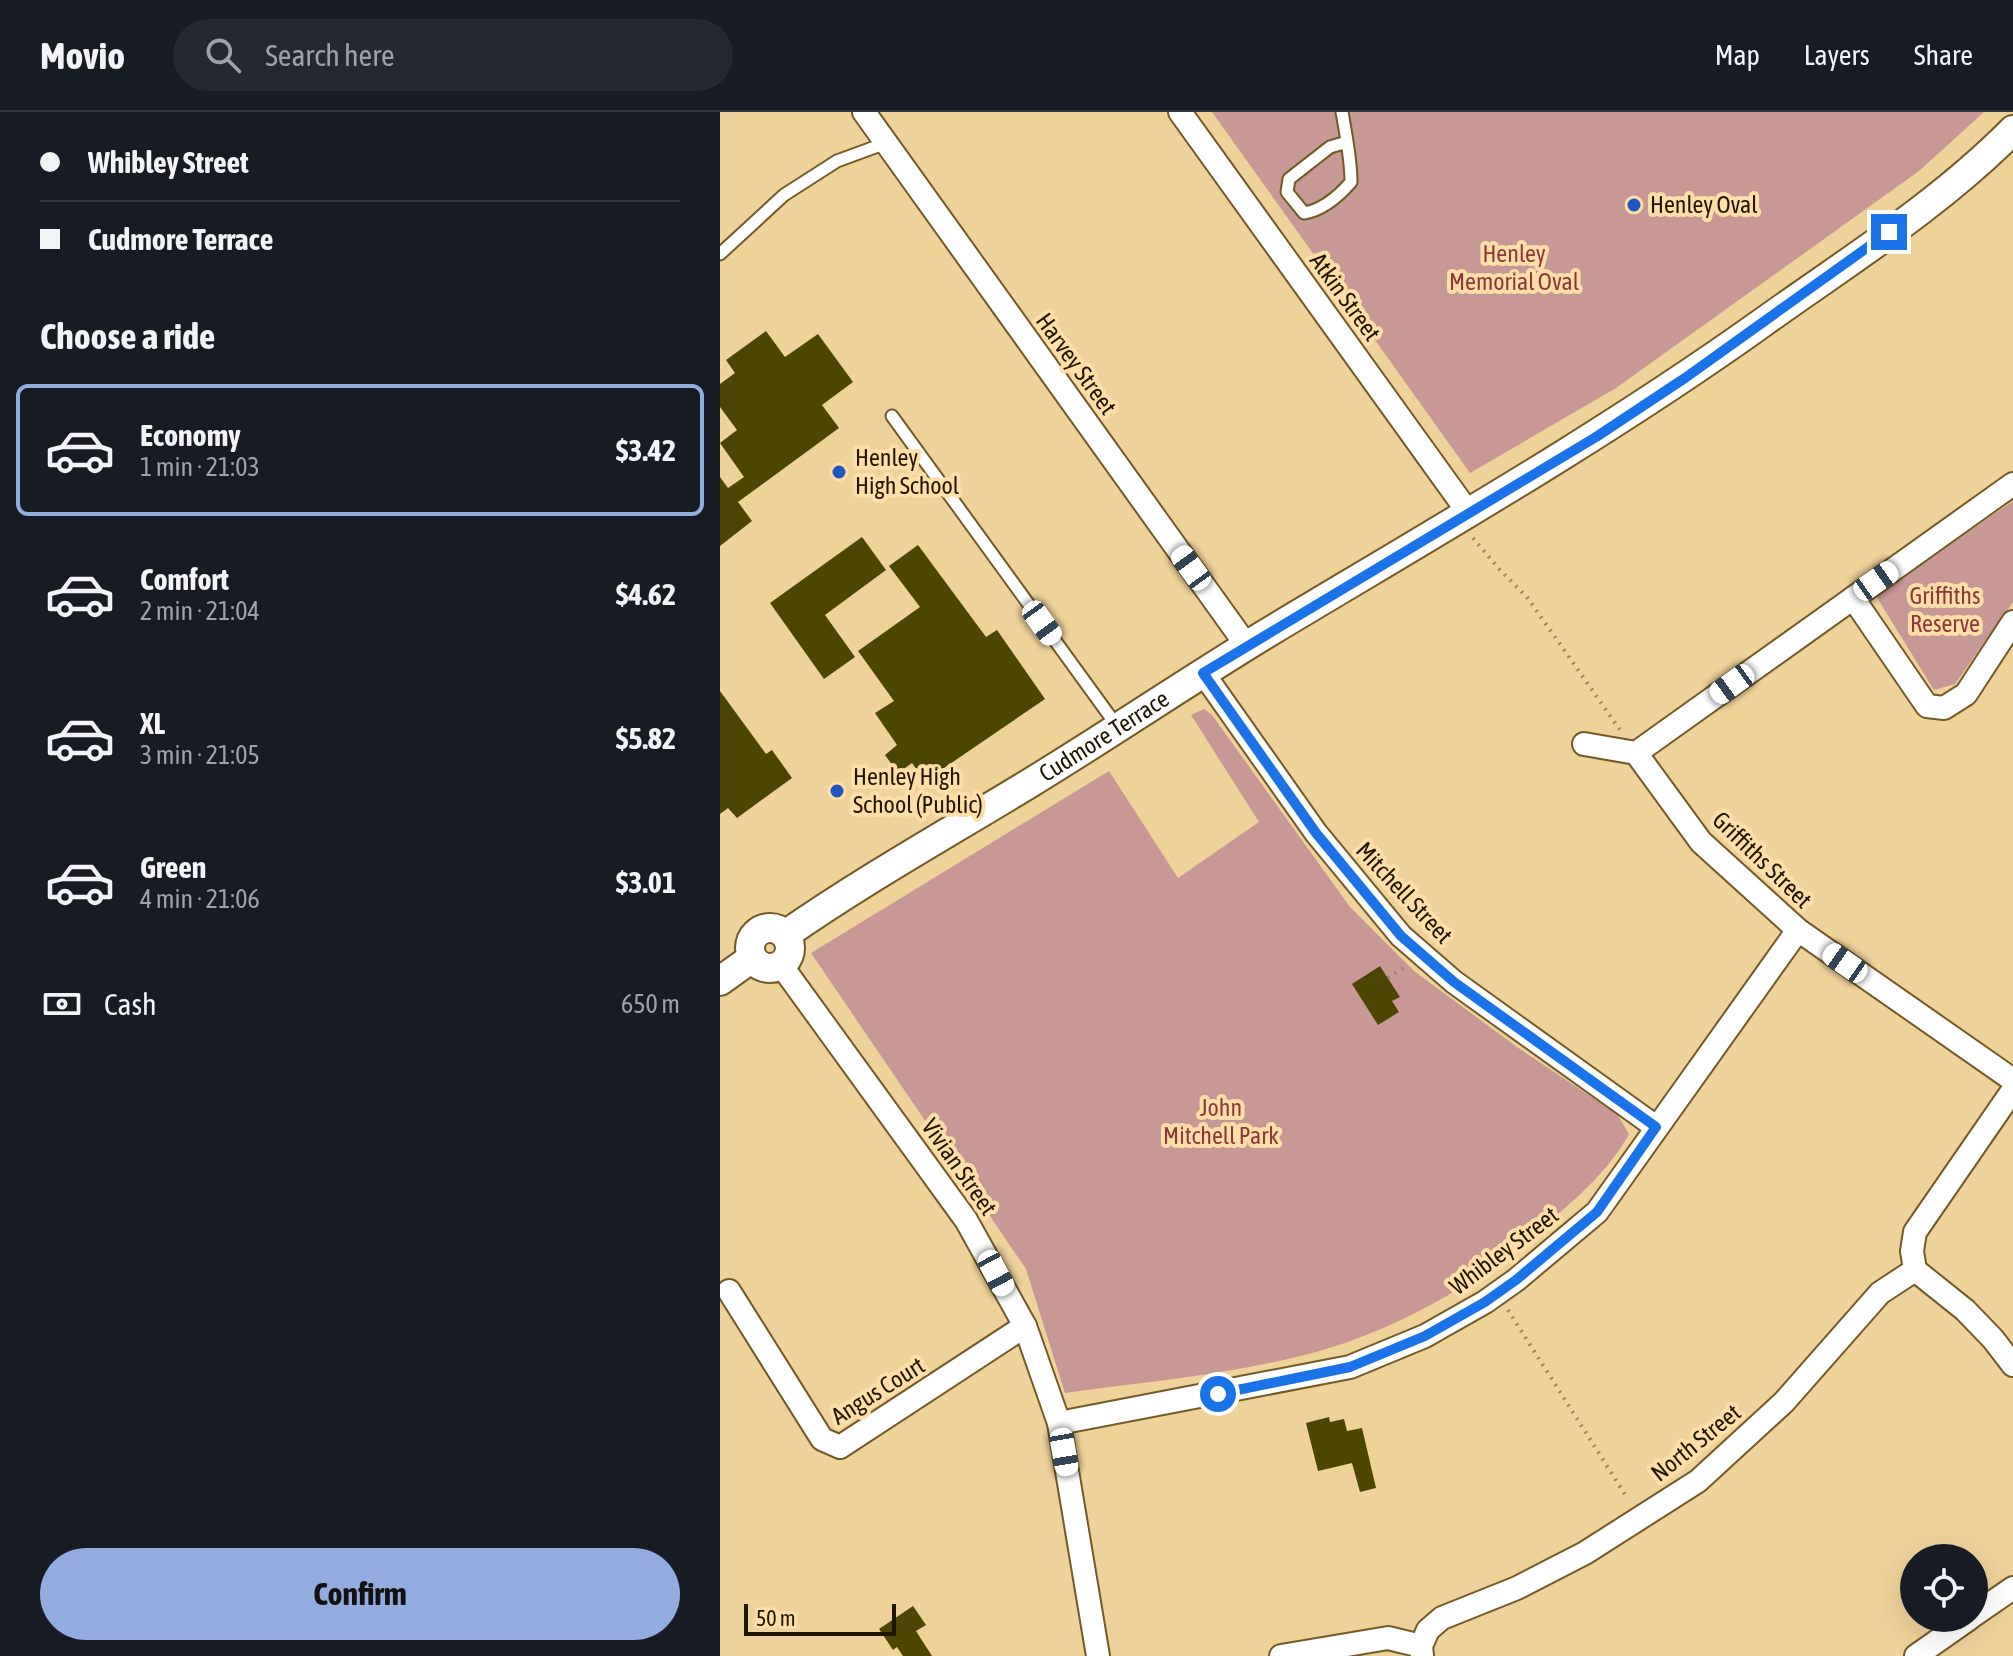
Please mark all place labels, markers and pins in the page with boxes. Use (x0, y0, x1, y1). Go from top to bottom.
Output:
place label: Henley Oval (1650, 191, 1758, 218)
marker: Henley Oval (1625, 196, 1643, 214)
place label: Henley High School (855, 444, 960, 499)
marker: Henley High School (830, 463, 848, 481)
place label: Henley High School (Public) (853, 763, 983, 818)
marker: Henley High School (Public) (828, 782, 846, 800)

